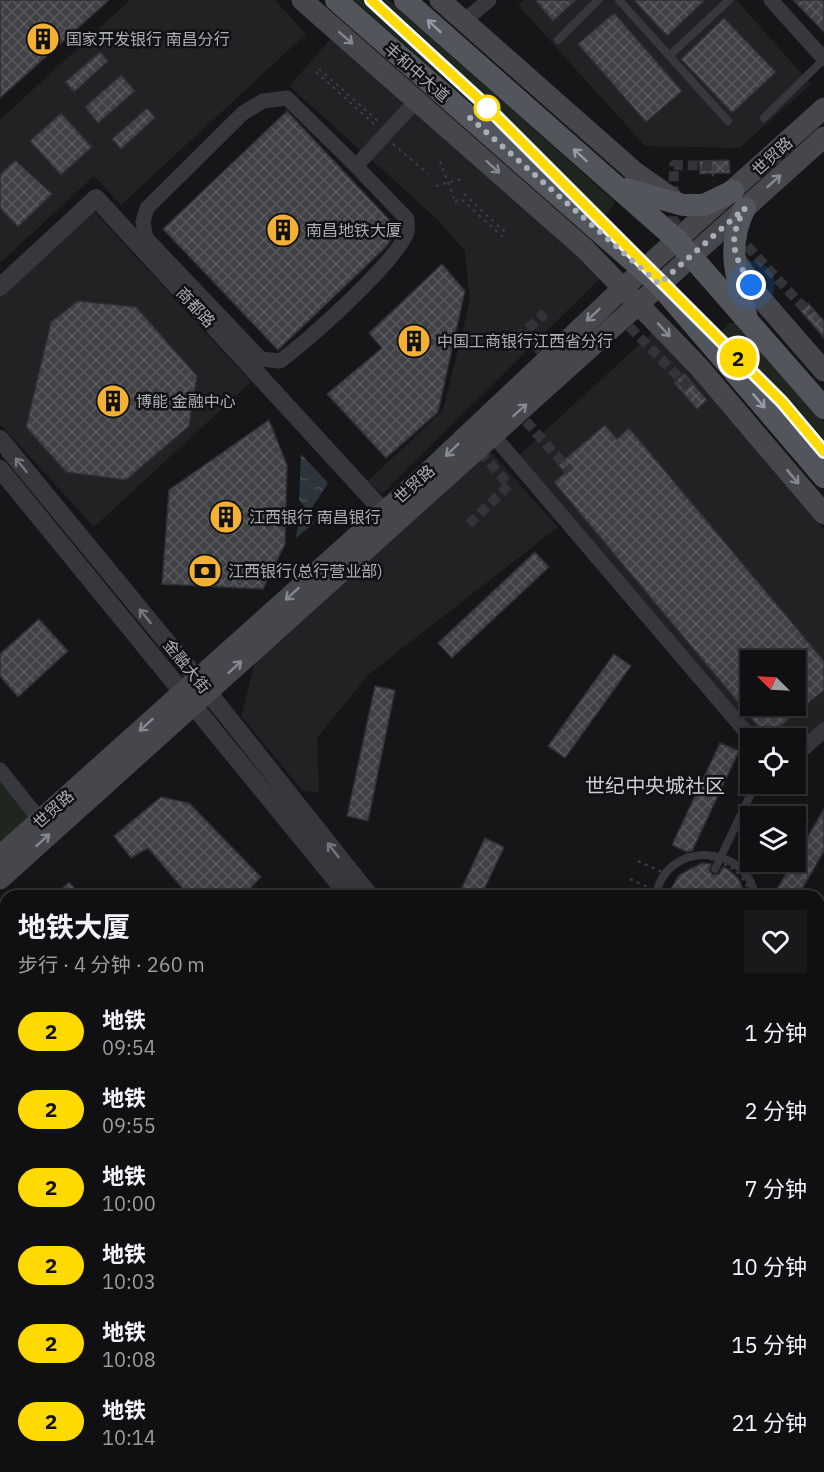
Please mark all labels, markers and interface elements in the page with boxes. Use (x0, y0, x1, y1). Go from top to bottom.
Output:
one-way arrow (427, 19, 442, 33)
building icon: 国家开发银行 南昌分行 (25, 21, 61, 57)
place label: 国家开发银行 南昌分行 (66, 29, 230, 49)
one-way arrow (338, 32, 354, 45)
street label: 丰和中大道 (380, 38, 454, 106)
unlabelled marker (474, 95, 500, 121)
street label: 世贸路 (748, 132, 796, 180)
one-way arrow (573, 148, 588, 162)
one-way arrow (485, 160, 500, 174)
one-way arrow (766, 174, 781, 188)
building icon: 南昌地铁大厦 (265, 212, 301, 248)
place label: 南昌地铁大厦 (306, 220, 402, 240)
your location (736, 270, 766, 300)
street label: 商都路 (172, 283, 220, 331)
one-way arrow (586, 308, 601, 323)
building icon: 中国工商银行江西省分行 (396, 323, 432, 359)
one-way arrow (657, 323, 672, 338)
place label: 中国工商银行江西省分行 (437, 331, 613, 351)
line badge: 2 (718, 338, 758, 378)
text: 2 (732, 344, 744, 372)
building icon: 博能 金融中心 (95, 383, 131, 419)
place label: 博能 金融中心 (136, 391, 236, 411)
one-way arrow (752, 393, 766, 408)
one-way arrow (512, 403, 527, 417)
one-way arrow (444, 442, 459, 457)
one-way arrow (15, 457, 28, 473)
street label: 世贸路 (389, 461, 439, 507)
one-way arrow (786, 469, 799, 485)
building icon: 江西银行 南昌银行 (208, 499, 244, 535)
place label: 江西银行 南昌银行 (249, 507, 381, 527)
bank icon: 江西银行(总行营业部) (187, 553, 223, 589)
place label: 江西银行(总行营业部) (228, 561, 383, 581)
one-way arrow (284, 587, 299, 602)
one-way arrow (139, 608, 152, 624)
street label: 金融大街 (159, 635, 215, 697)
north arrow (740, 650, 806, 716)
map controls (740, 650, 806, 872)
one-way arrow (227, 660, 242, 674)
one-way arrow (139, 718, 154, 732)
button: locate (740, 728, 806, 794)
district label: 世纪中央城社区 (585, 772, 725, 799)
street label: 世贸路 (28, 786, 78, 832)
button: layers (740, 806, 806, 872)
one-way arrow (36, 833, 51, 847)
one-way arrow (327, 842, 340, 858)
text: 地铁大厦 (18, 908, 130, 945)
button: heart (744, 910, 807, 973)
text: 步行 · 4 分钟 · 260 m (18, 951, 205, 978)
text: 地铁 (102, 1005, 146, 1034)
text: 2 (45, 1017, 57, 1045)
text: 1 分钟 (745, 1018, 807, 1047)
text: 09:54 (102, 1034, 156, 1061)
text: 地铁 (102, 1083, 146, 1112)
text: 2 (45, 1095, 57, 1123)
text: 2 分钟 (745, 1096, 807, 1125)
text: 09:55 (102, 1112, 156, 1139)
text: 地铁 (102, 1161, 146, 1190)
text: 2 (45, 1173, 57, 1201)
text: 7 分钟 (745, 1174, 807, 1203)
text: 10:00 (102, 1190, 156, 1217)
text: 地铁 (102, 1239, 146, 1268)
text: 2 (45, 1251, 57, 1279)
text: 10 分钟 (731, 1252, 807, 1281)
text: 10:03 (102, 1268, 156, 1295)
text: 地铁 (102, 1317, 146, 1346)
text: 2 (45, 1329, 57, 1357)
text: 15 分钟 (731, 1330, 807, 1359)
text: 10:08 (102, 1346, 156, 1373)
text: 地铁 (102, 1395, 146, 1424)
text: 2 (45, 1407, 57, 1435)
text: 21 分钟 (731, 1408, 807, 1437)
text: 10:14 (102, 1424, 156, 1451)

